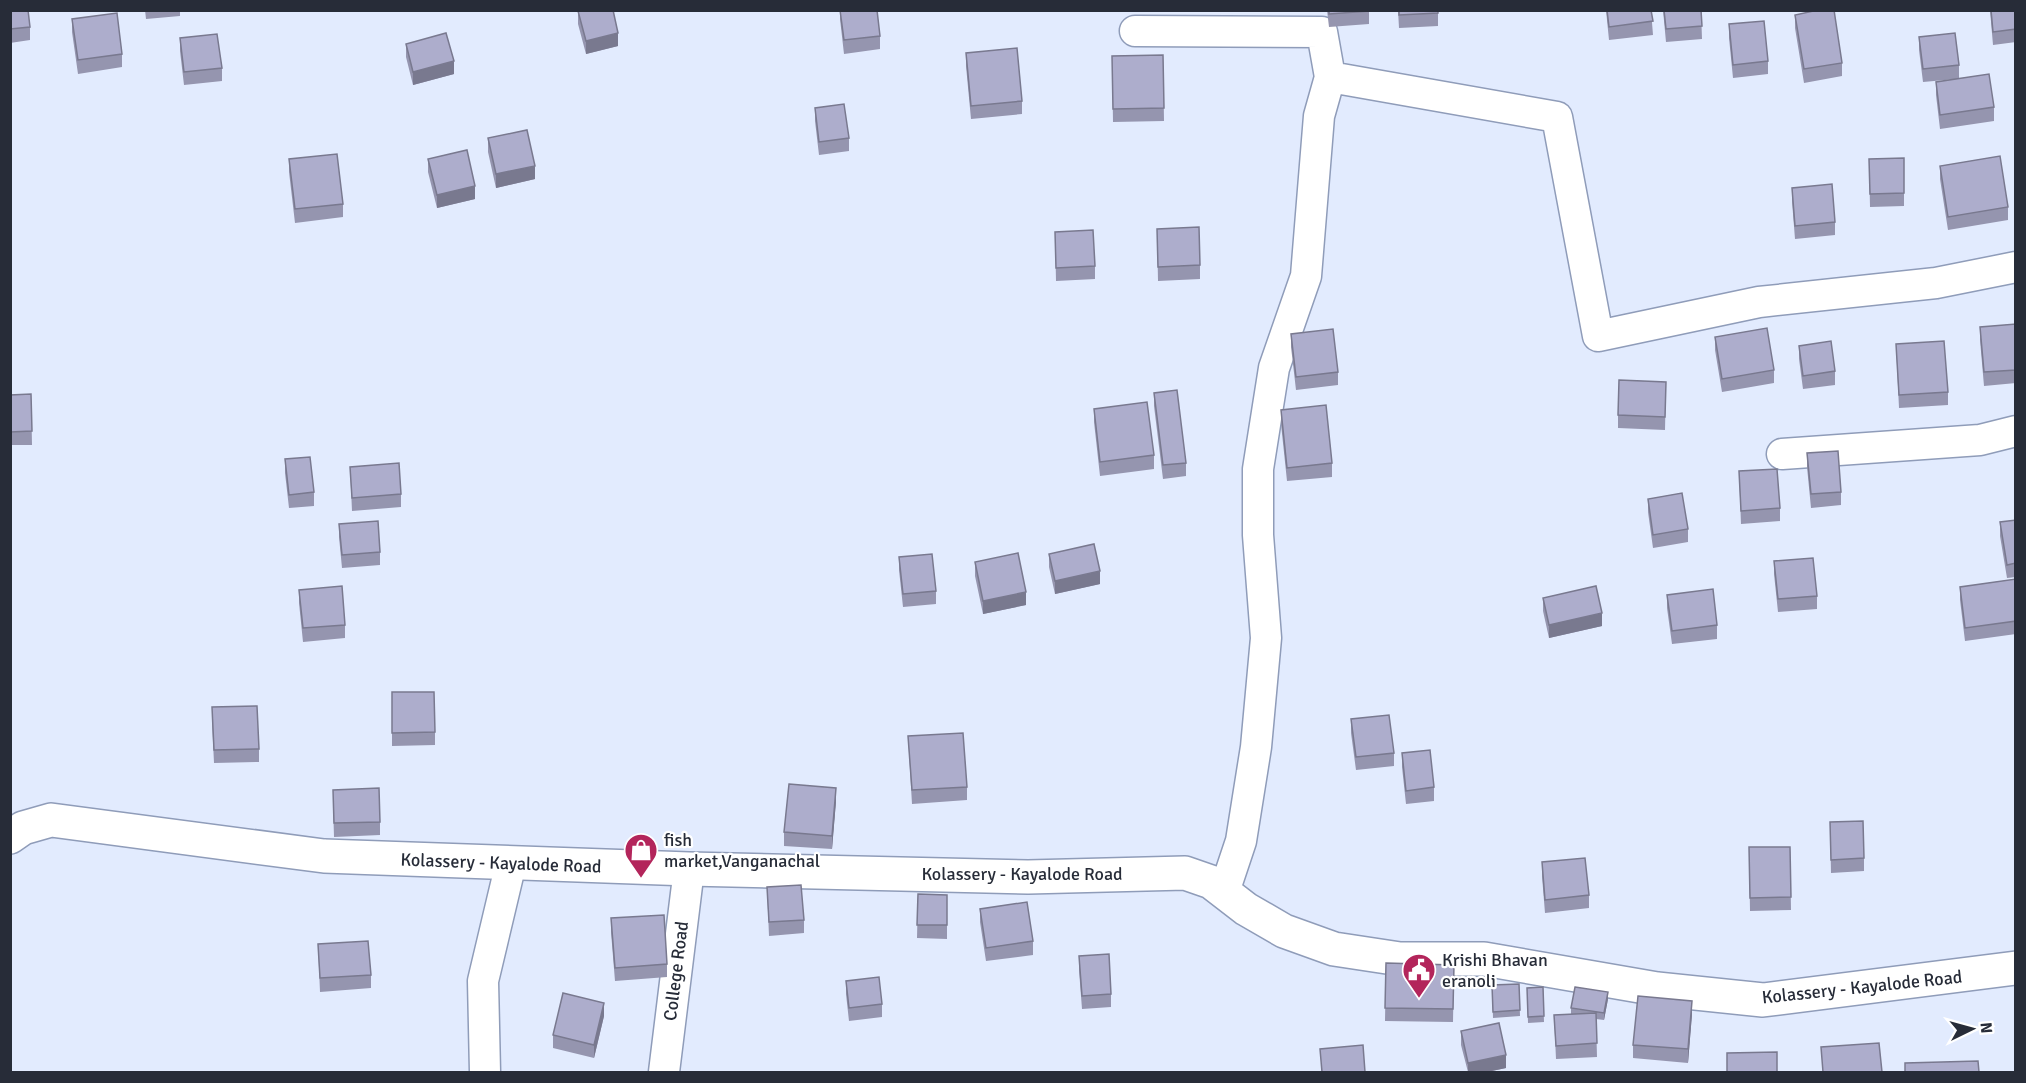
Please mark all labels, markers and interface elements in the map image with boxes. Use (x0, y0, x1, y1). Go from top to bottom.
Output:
place label: fish market,Vanganachal (664, 829, 820, 872)
shop icon: fish market,Vanganachal (623, 832, 659, 879)
street label: Kolassery - Kayalode Road (400, 848, 602, 878)
street label: Kolassery - Kayalode Road (921, 863, 1123, 885)
street label: College Road (659, 920, 693, 1022)
place label: Krishi Bhavan eranoli (1442, 949, 1548, 992)
public building icon: Krishi Bhavan eranoli (1401, 952, 1437, 999)
street label: Kolassery - Kayalode Road (1761, 966, 1963, 1008)
north arrow (1942, 999, 2002, 1059)
text: N (1975, 1021, 1996, 1034)

